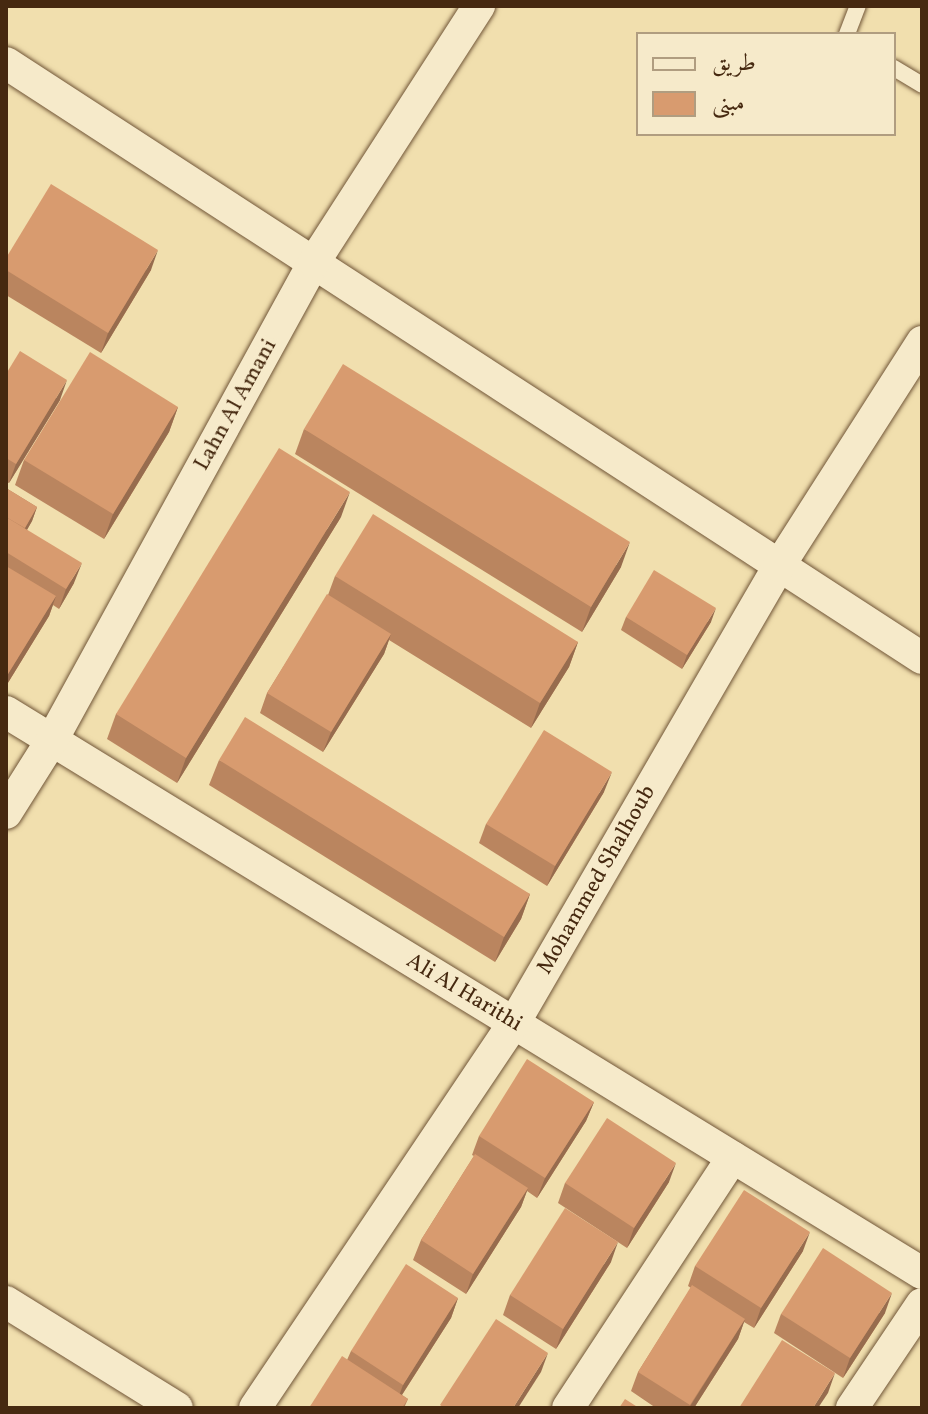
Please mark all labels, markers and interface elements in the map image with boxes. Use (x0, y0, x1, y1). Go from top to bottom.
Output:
legend (636, 32, 896, 136)
text: طريق (712, 47, 756, 81)
text: مبنى (712, 87, 745, 121)
street label: Lahn Al Amani (189, 335, 283, 475)
street label: Mohammed Shalhoub (532, 781, 662, 979)
street label: Ali Al Harithi (401, 948, 527, 1038)

